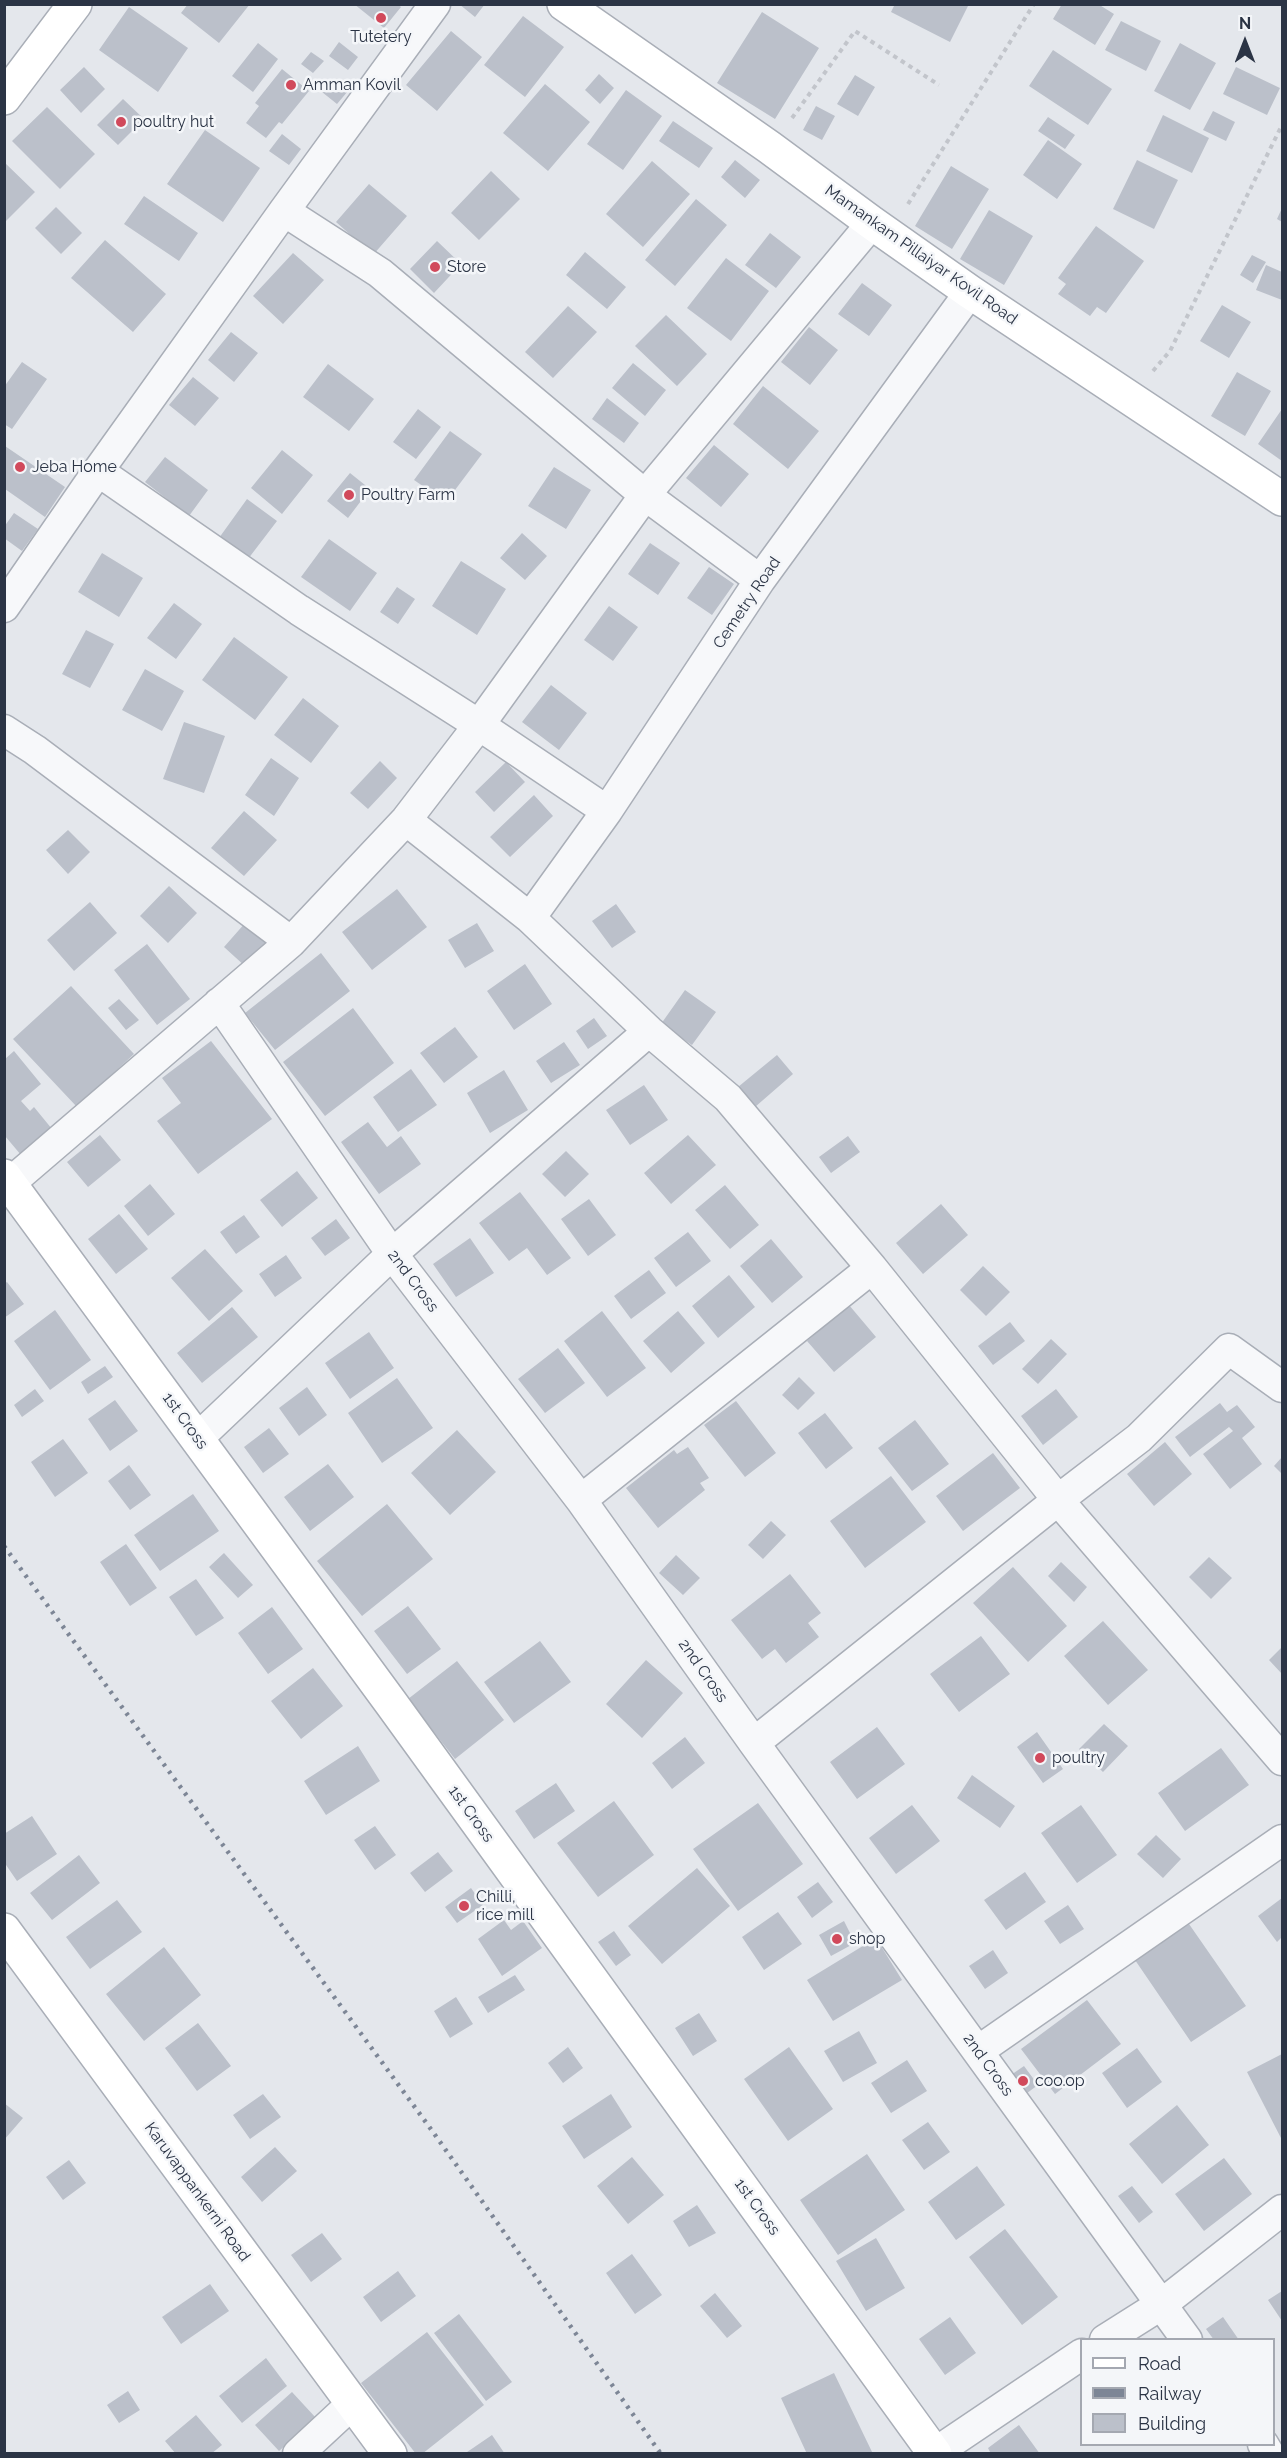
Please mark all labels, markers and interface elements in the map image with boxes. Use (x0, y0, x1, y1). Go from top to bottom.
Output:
marker: Tutetery (374, 11, 388, 25)
north arrow (1215, 12, 1275, 72)
text: N (1239, 14, 1251, 33)
place label: Tutetery (350, 27, 412, 47)
place label: Amman Kovil (303, 75, 401, 95)
marker: Amman Kovil (284, 78, 298, 92)
place label: poultry hut (133, 112, 214, 132)
marker: poultry hut (114, 115, 128, 129)
street label: Mamankam Pillaiyar Kovil Road (821, 181, 1021, 329)
place label: Store (447, 257, 486, 277)
marker: Store (428, 260, 442, 274)
place label: Jeba Home (32, 457, 117, 477)
marker: Jeba Home (13, 460, 27, 474)
place label: Poultry Farm (361, 485, 455, 505)
marker: Poultry Farm (342, 488, 356, 502)
street label: Cemetry Road (709, 553, 785, 653)
street label: 2nd Cross (383, 1246, 443, 1316)
street label: 1st Cross (158, 1389, 212, 1453)
street label: 2nd Cross (674, 1636, 732, 1706)
place label: poultry (1052, 1748, 1105, 1768)
marker: poultry (1033, 1751, 1047, 1765)
street label: 1st Cross (444, 1782, 498, 1846)
place label: Chilli, rice mill (476, 1887, 534, 1925)
marker: Chilli, rice mill (457, 1899, 471, 1913)
place label: shop (849, 1929, 885, 1949)
marker: shop (830, 1932, 844, 1946)
street label: 2nd Cross (959, 2030, 1017, 2100)
place label: coo.op (1035, 2071, 1085, 2091)
marker: coo.op (1016, 2074, 1030, 2088)
street label: Karuvappankerni Road (140, 2119, 254, 2265)
street label: 1st Cross (730, 2175, 784, 2239)
legend (1080, 2338, 1275, 2446)
text: Road (1138, 2353, 1181, 2374)
text: Railway (1138, 2383, 1202, 2404)
text: Building (1138, 2413, 1206, 2434)

